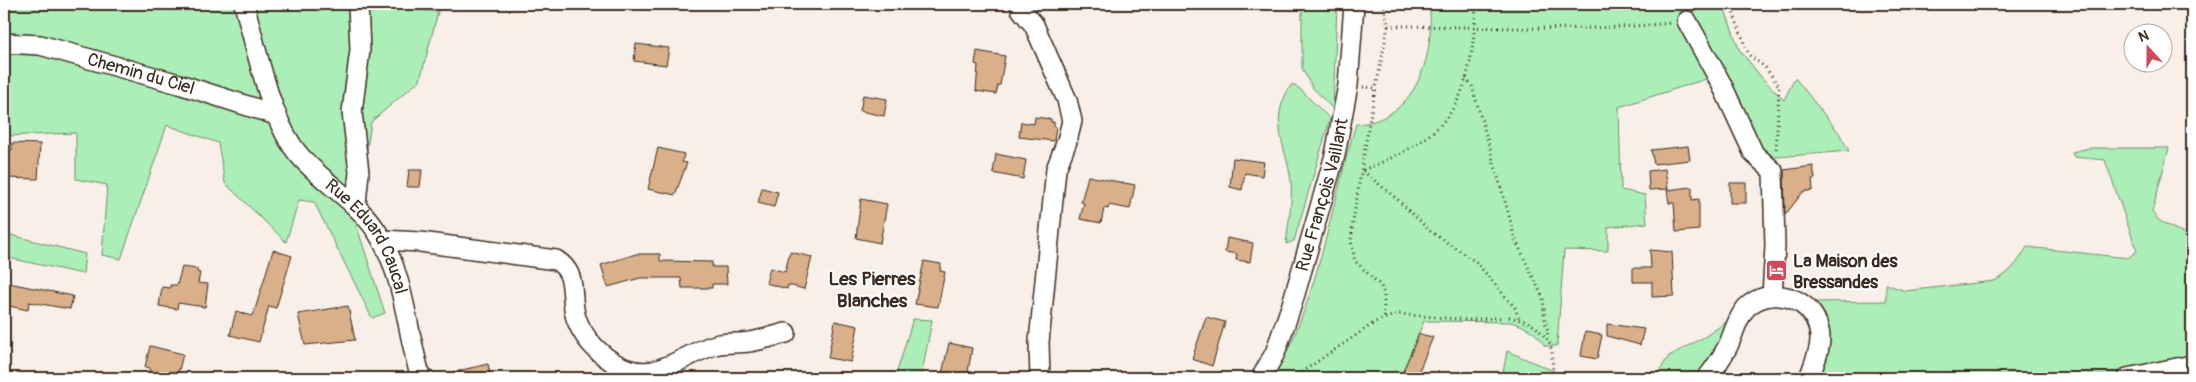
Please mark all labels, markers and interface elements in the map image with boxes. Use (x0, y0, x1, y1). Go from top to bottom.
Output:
north arrow (2124, 22, 2174, 72)
text: N (2136, 27, 2151, 46)
street label: Chemin du Ciel (85, 48, 198, 100)
street label: Rue François Vaillant (1291, 116, 1354, 274)
street label: Rue Eduard Caucal (320, 174, 412, 297)
place label: La Maison des Bressandes (1793, 250, 1898, 294)
hotel icon: La Maison des Bressandes (1765, 259, 1789, 283)
district label: Les Pierres Blanches (829, 267, 916, 313)

